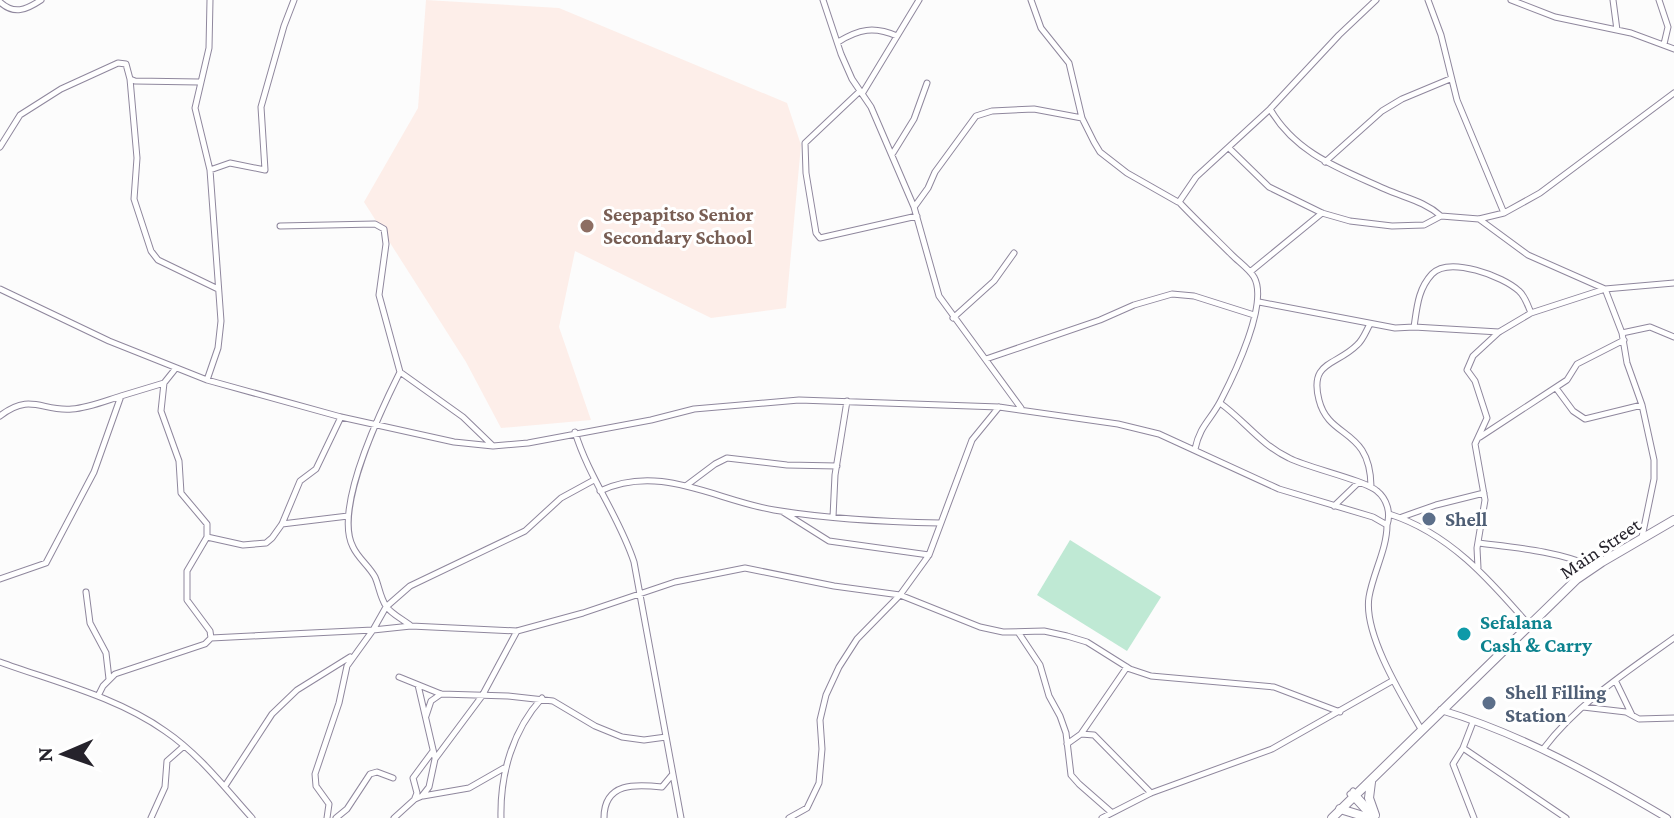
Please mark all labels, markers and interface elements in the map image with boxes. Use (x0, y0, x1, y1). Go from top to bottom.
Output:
place label: Seepapitso Senior Secondary School (603, 203, 754, 248)
marker: Seepapitso Senior Secondary School (578, 217, 596, 235)
place label: Shell (1445, 508, 1488, 530)
marker: Shell (1420, 510, 1438, 528)
street label: Main Street (1556, 513, 1645, 583)
place label: Sefalana Cash & Carry (1480, 611, 1592, 656)
marker: Sefalana Cash & Carry (1455, 625, 1473, 643)
place label: Shell Filling Station (1505, 681, 1606, 726)
marker: Shell Filling Station (1480, 694, 1498, 712)
north arrow (24, 714, 104, 794)
text: N (32, 747, 57, 763)

